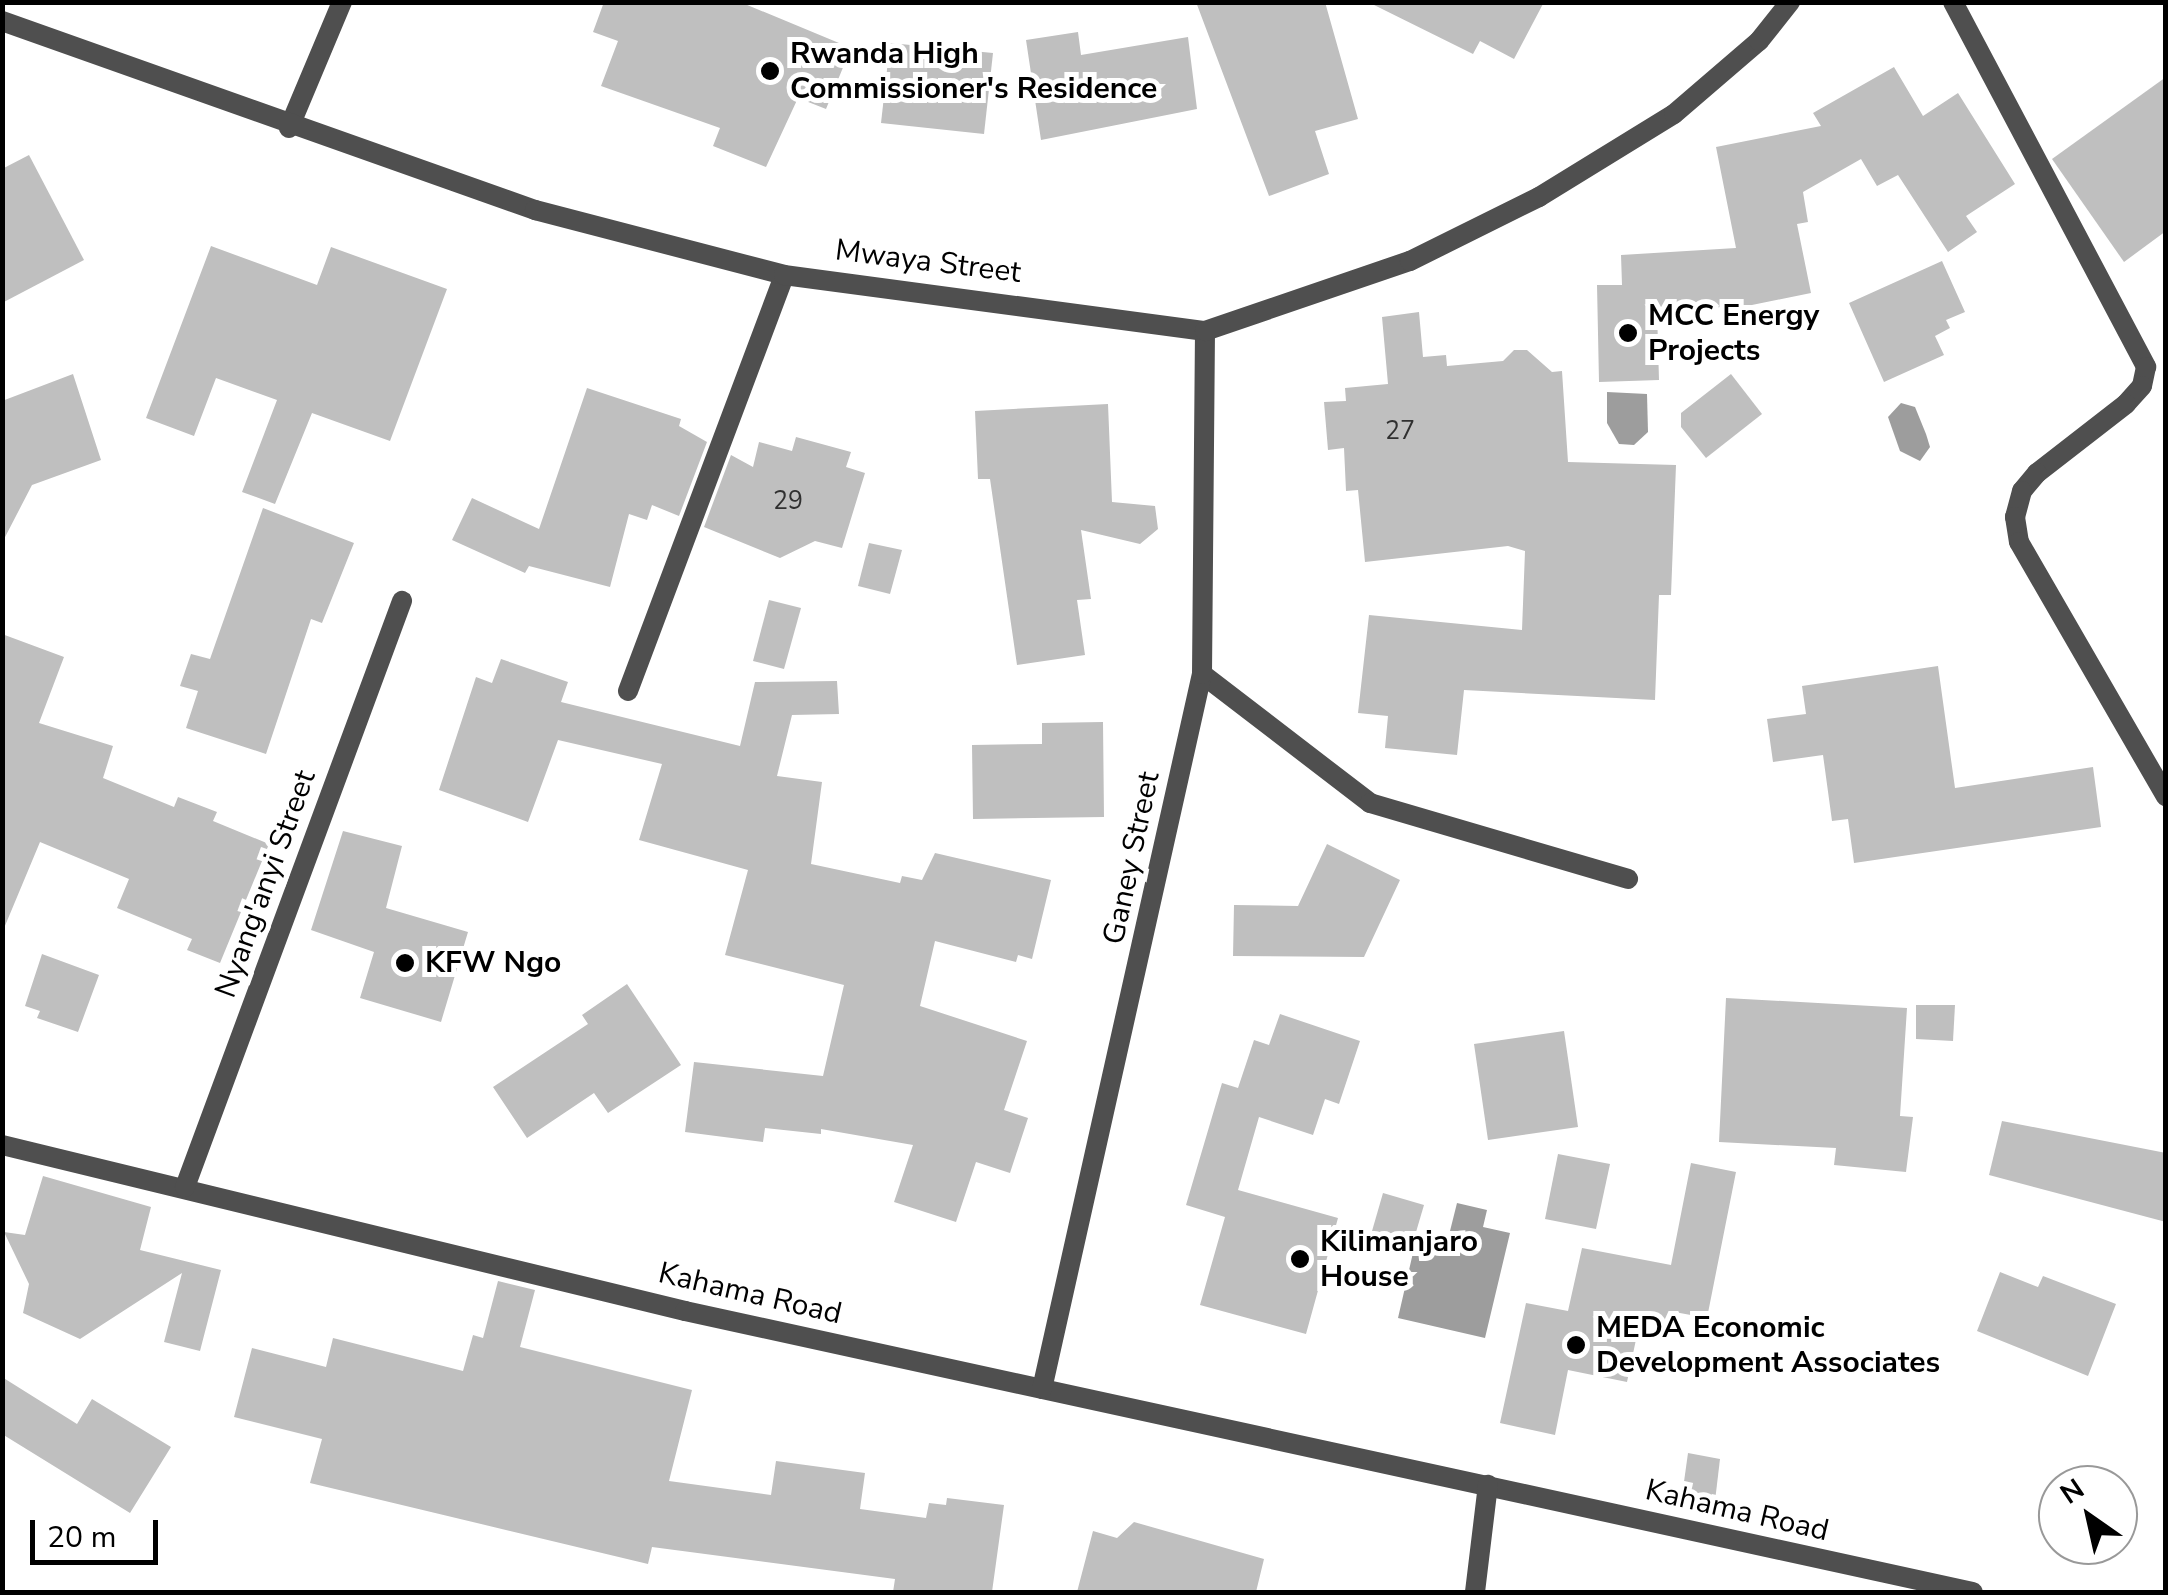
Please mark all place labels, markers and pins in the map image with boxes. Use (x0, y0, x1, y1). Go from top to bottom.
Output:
place label: Rwanda High Commissioner's Residence (790, 36, 1157, 106)
marker: Rwanda High Commissioner's Residence (759, 60, 781, 82)
place label: MCC Energy Projects (1648, 298, 1819, 368)
marker: MCC Energy Projects (1617, 322, 1639, 344)
place label: KFW Ngo (425, 945, 561, 981)
marker: KFW Ngo (394, 952, 416, 974)
place label: Kilimanjaro House (1320, 1224, 1478, 1294)
marker: Kilimanjaro House (1289, 1248, 1311, 1270)
place label: MEDA Economic Development Associates (1596, 1310, 1940, 1380)
marker: MEDA Economic Development Associates (1565, 1334, 1587, 1356)

